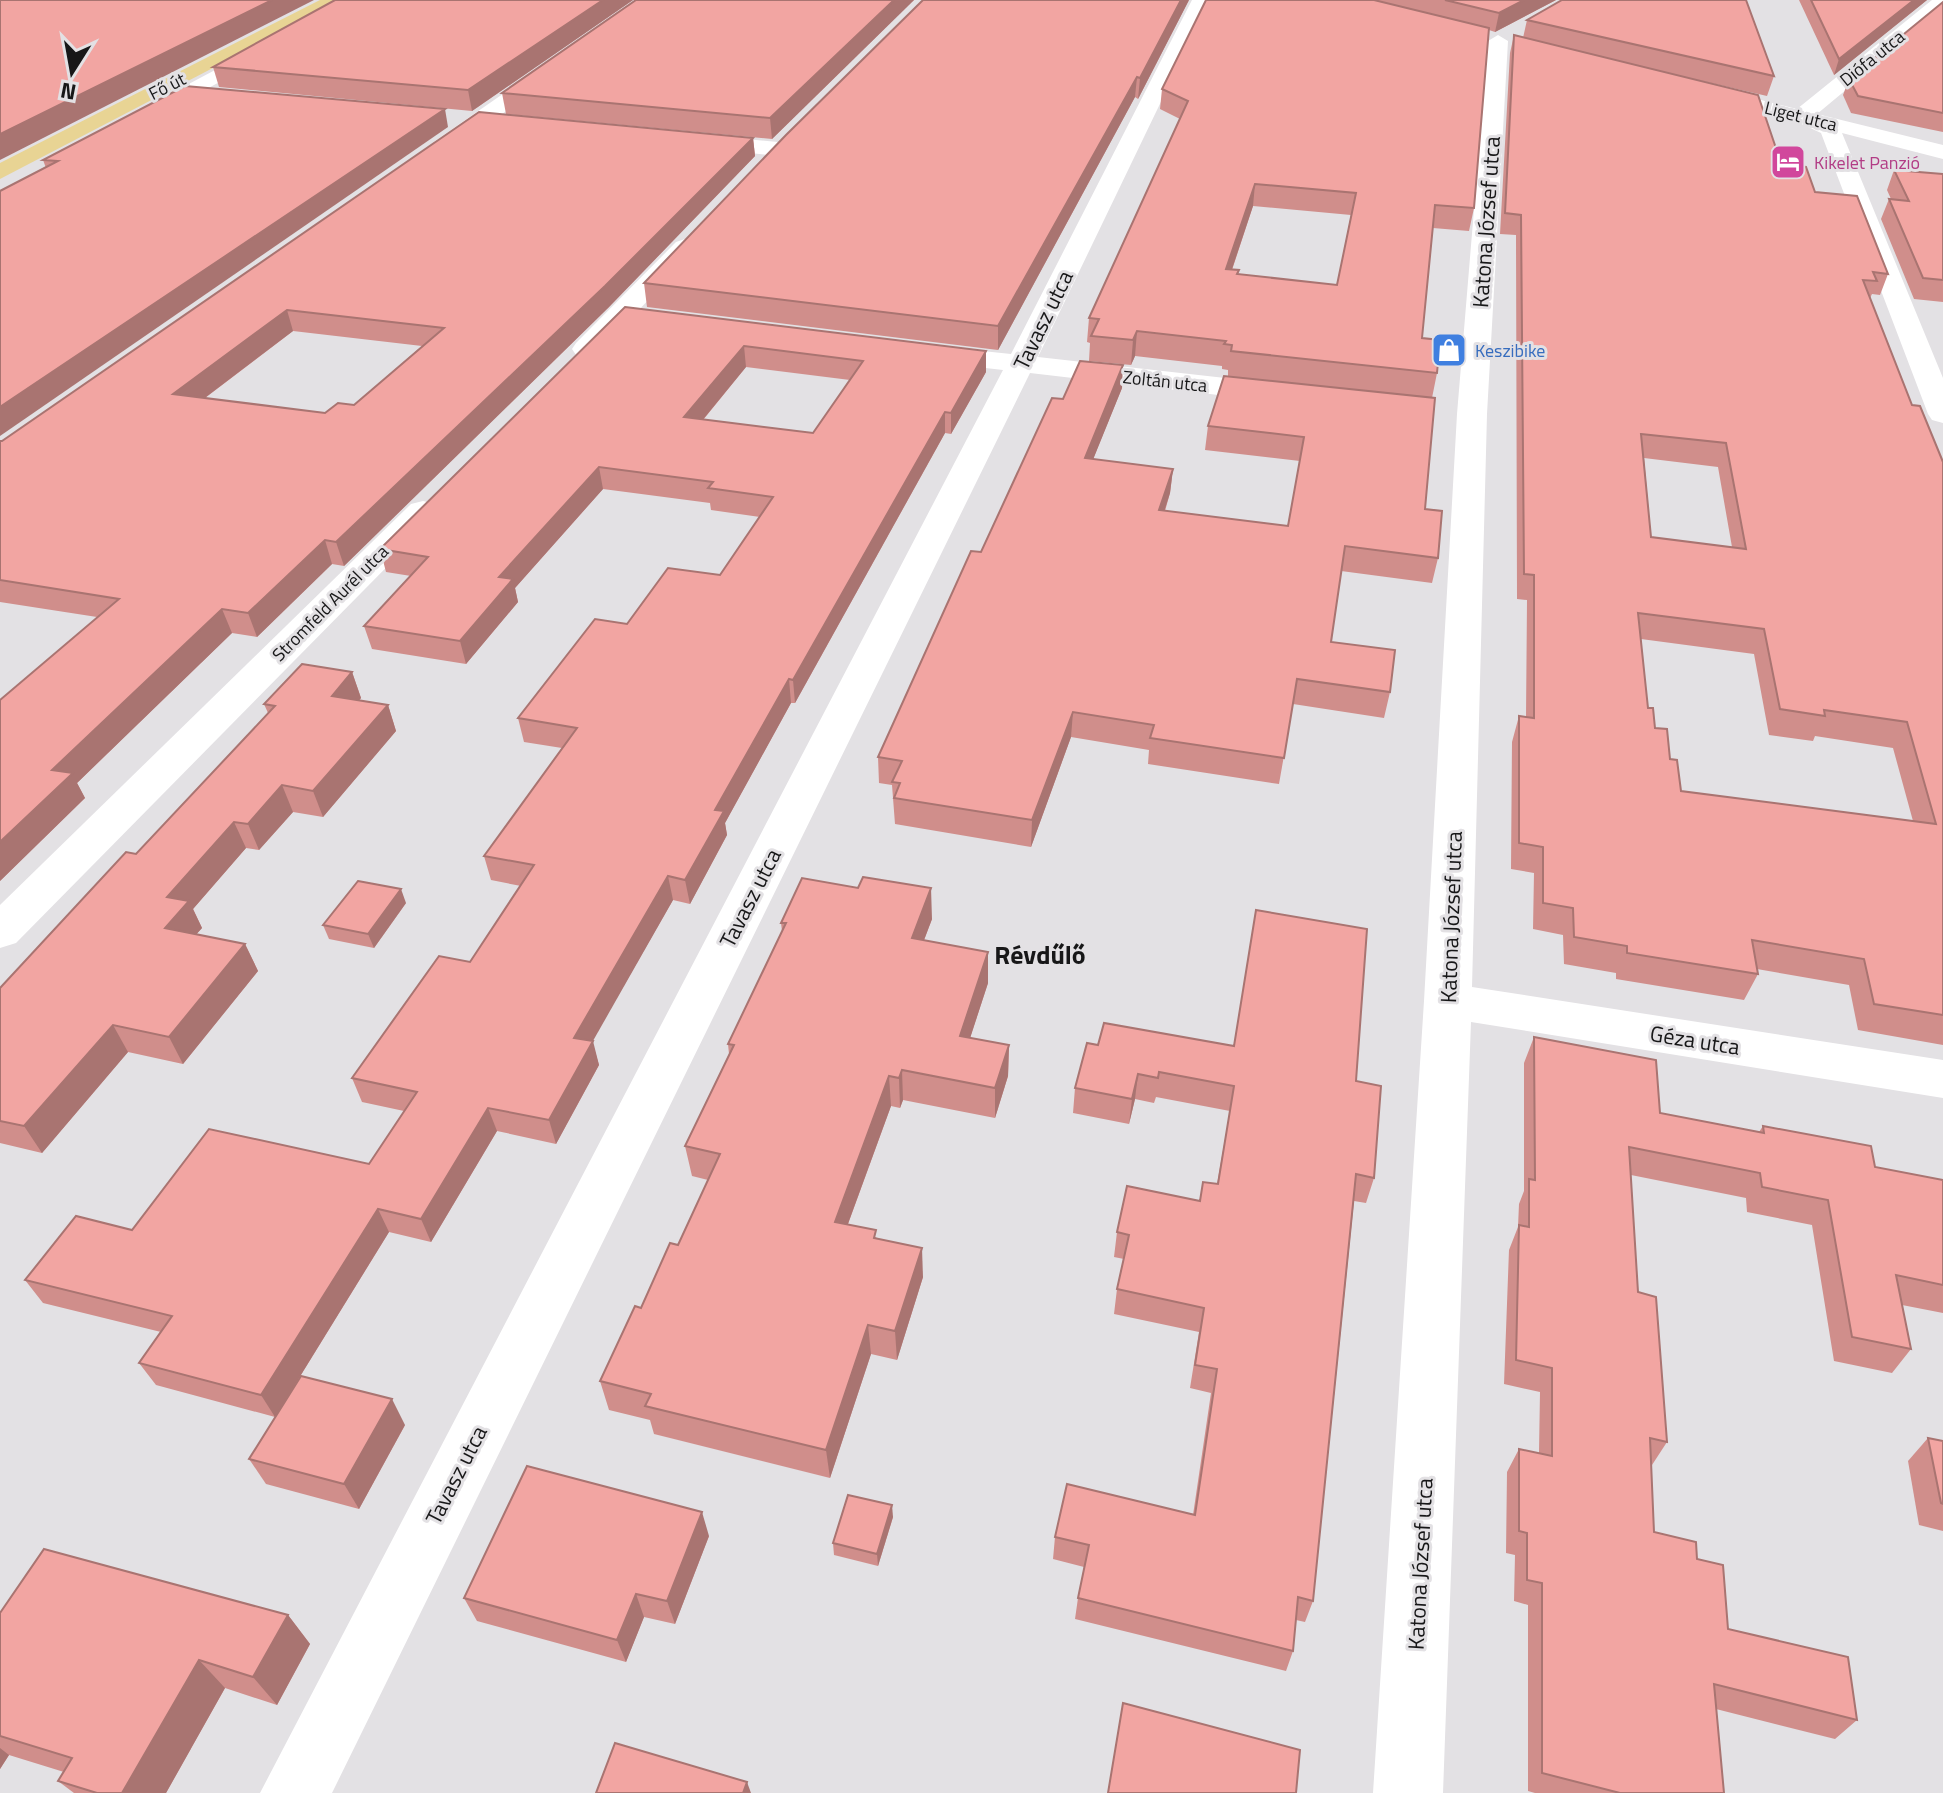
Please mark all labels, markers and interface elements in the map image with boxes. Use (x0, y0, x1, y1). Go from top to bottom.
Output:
street label: Diófa utca (1834, 23, 1910, 93)
north arrow (32, 32, 112, 112)
street label: Fő út (144, 65, 191, 107)
text: N (57, 73, 79, 110)
street label: Liget utca (1762, 94, 1840, 138)
street label: Katona József utca (1463, 135, 1509, 309)
hotel icon: Kikelet Panzió (1769, 143, 1807, 181)
place label: Kikelet Panzió (1814, 149, 1920, 176)
street label: Tavasz utca (1004, 264, 1082, 376)
shop icon: Keszibike (1430, 331, 1468, 369)
place label: Keszibike (1475, 337, 1545, 364)
street label: Zoltán utca (1121, 363, 1209, 399)
street label: Stromfeld Aurél utca (266, 539, 394, 667)
street label: Katona József utca (1431, 831, 1471, 1003)
street label: Tavasz utca (711, 843, 789, 953)
district label: Révdűlő (994, 935, 1086, 974)
street label: Géza utca (1648, 1016, 1742, 1064)
street label: Tavasz utca (417, 1420, 495, 1530)
street label: Katona József utca (1399, 1477, 1441, 1651)

